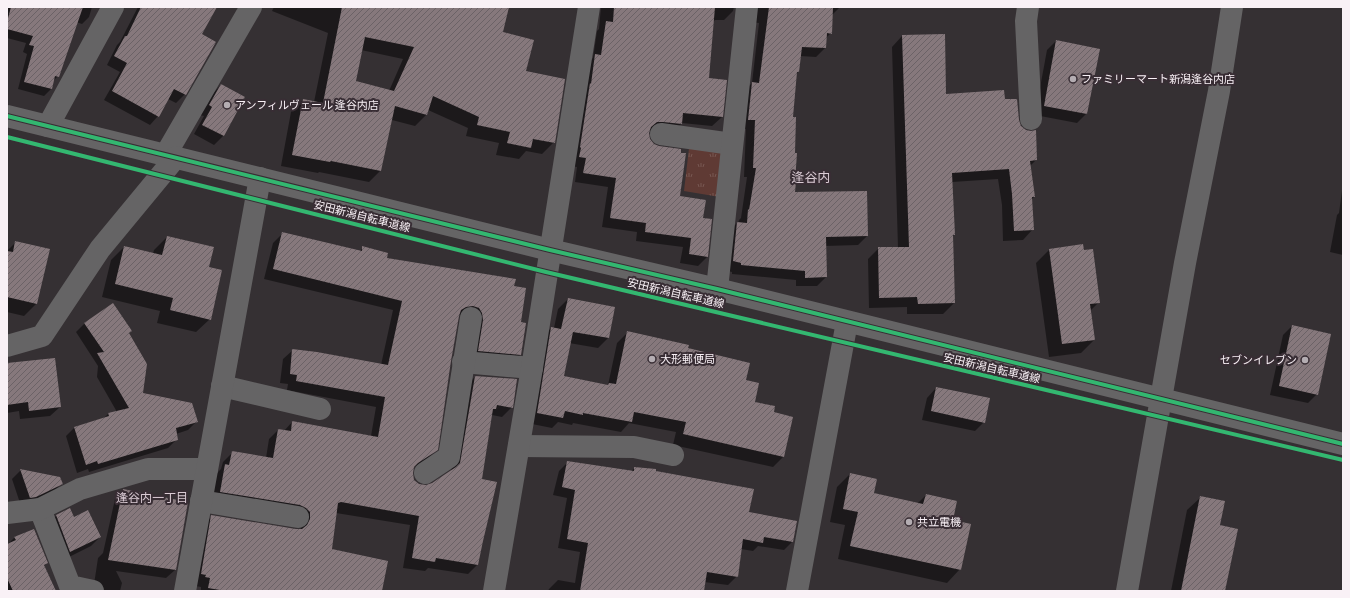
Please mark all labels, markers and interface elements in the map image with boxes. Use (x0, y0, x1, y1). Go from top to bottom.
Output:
place label: ファミリーマート新潟逢谷内店 (1081, 73, 1235, 86)
marker: ファミリーマート新潟逢谷内店 (1068, 74, 1078, 84)
place label: アンフィルヴェール 逢谷内店 (235, 99, 379, 112)
marker: アンフィルヴェール 逢谷内店 (222, 100, 232, 110)
district label: 逢谷内 (791, 170, 831, 186)
street label: 安田新潟自転車道線 (312, 198, 411, 235)
street label: 安田新潟自転車道線 (626, 276, 726, 311)
street label: 安田新潟自転車道線 (942, 351, 1042, 386)
place label: 大形郵便局 (660, 353, 715, 366)
marker: 大形郵便局 (647, 354, 657, 364)
place label: セブンイレブン (1220, 354, 1297, 367)
marker: セブンイレブン (1300, 355, 1310, 365)
district label: 逢谷内一丁目 (116, 491, 188, 506)
place label: 共立電機 (917, 516, 961, 529)
marker: 共立電機 (904, 517, 914, 527)

